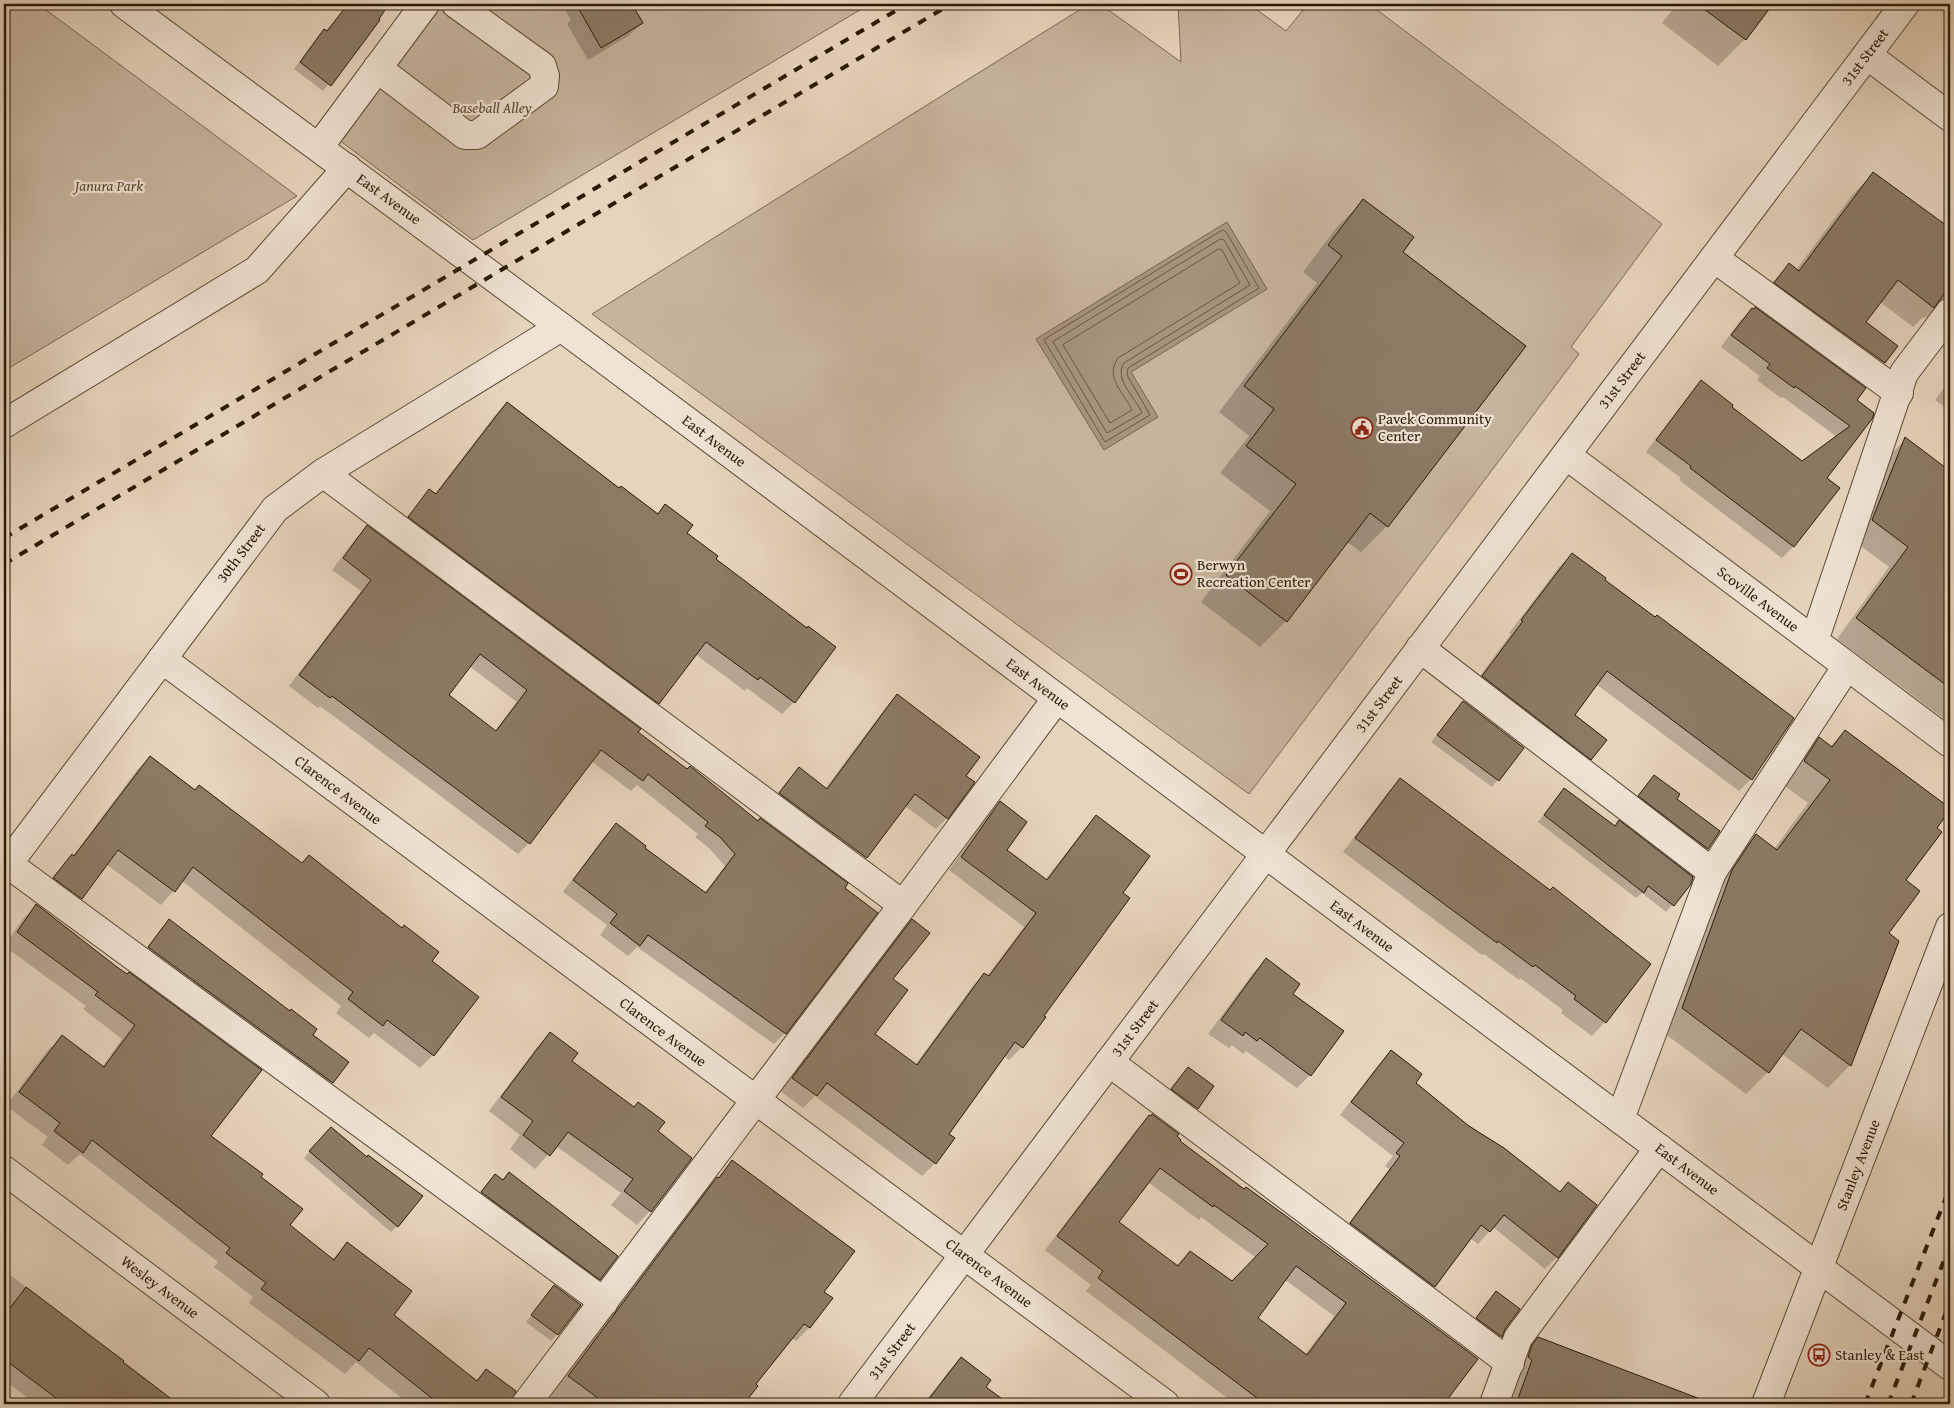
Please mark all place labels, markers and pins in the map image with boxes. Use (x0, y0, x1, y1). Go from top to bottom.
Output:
place label: Pavek Community Center (1378, 408, 1492, 446)
public building icon: Pavek Community Center (1350, 416, 1374, 440)
place label: Berwyn Recreation Center (1197, 554, 1310, 592)
sports icon: Berwyn Recreation Center (1169, 562, 1193, 586)
bus stop icon: Stanley & East (1807, 1343, 1831, 1367)
place label: Stanley & East (1835, 1344, 1925, 1365)

